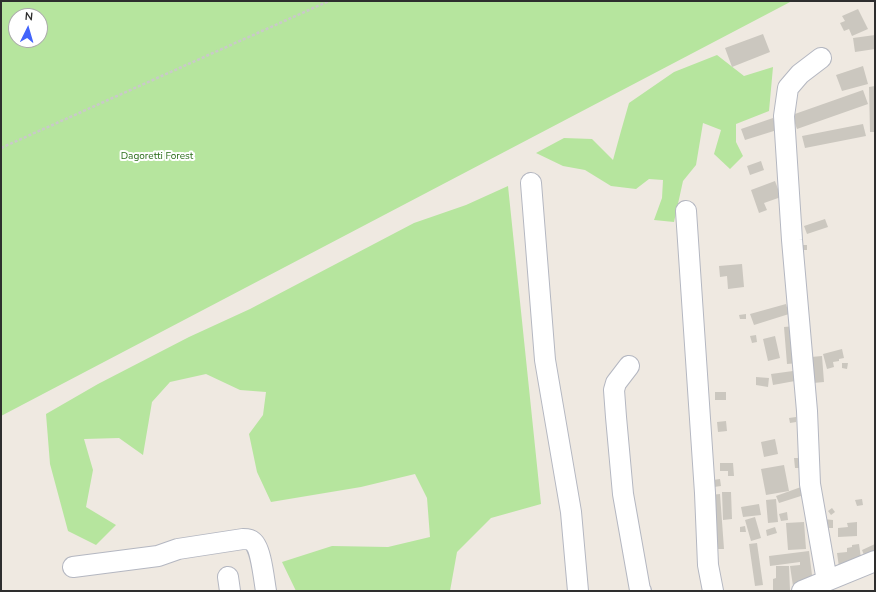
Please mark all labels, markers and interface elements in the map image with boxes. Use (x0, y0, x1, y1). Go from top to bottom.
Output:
north arrow (8, 8, 48, 48)
text: N (24, 9, 34, 24)
park label: Dagoretti Forest (121, 151, 193, 163)

